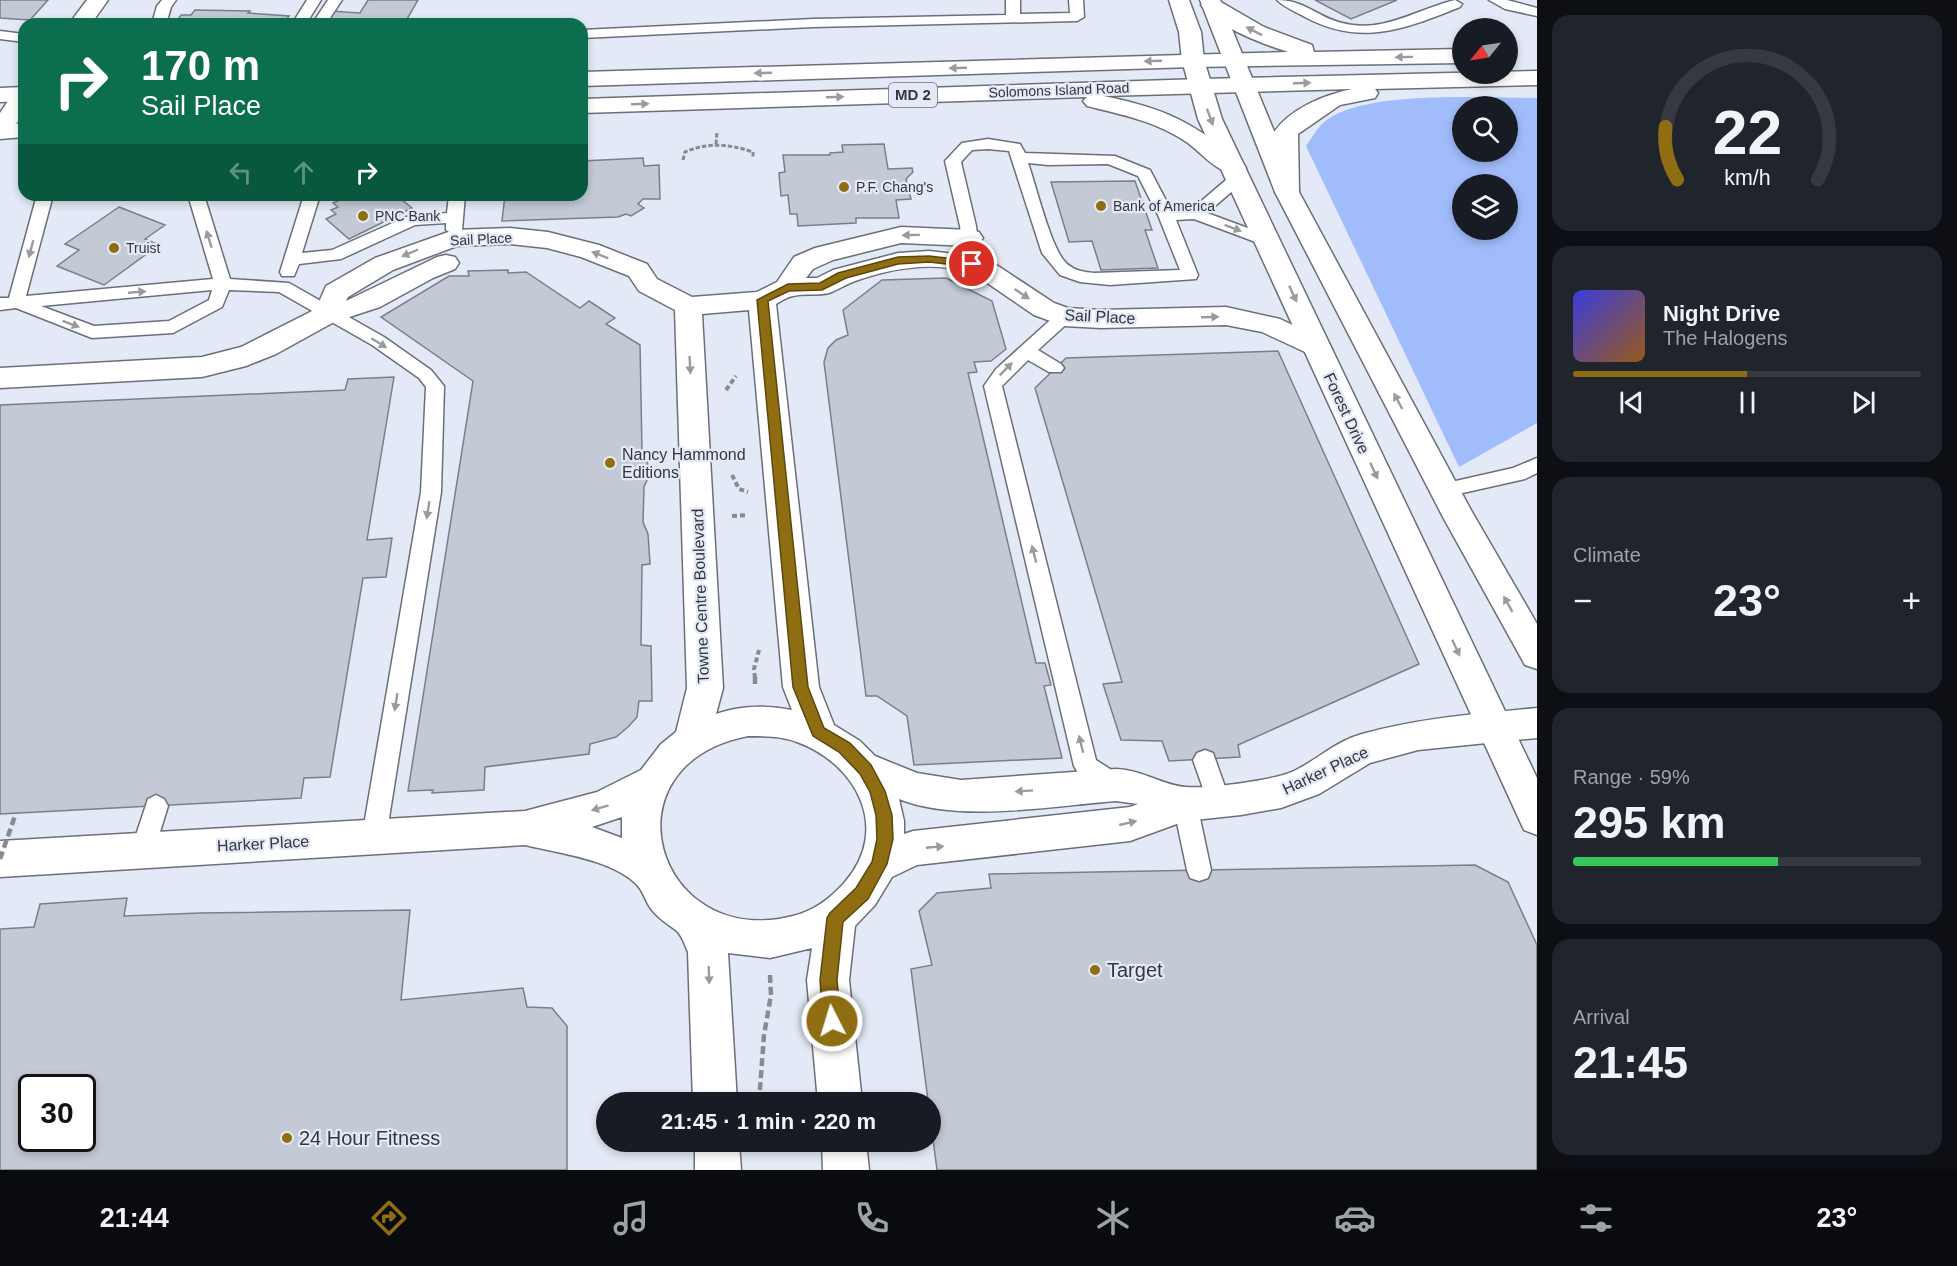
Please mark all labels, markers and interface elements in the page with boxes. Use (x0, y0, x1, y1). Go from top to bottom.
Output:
north arrow (1452, 18, 1518, 84)
map controls (1452, 18, 1518, 240)
one-way arrow (1245, 27, 1263, 37)
icon: right (42, 42, 120, 120)
text: 170 m (141, 42, 260, 89)
one-way arrow (1395, 52, 1414, 62)
one-way arrow (1143, 57, 1162, 66)
one-way arrow (949, 63, 968, 72)
one-way arrow (754, 69, 773, 78)
one-way arrow (1292, 78, 1311, 88)
street label: Solomons Island Road (988, 80, 1130, 100)
road number: MD 2 (889, 83, 937, 107)
text: Sail Place (141, 91, 261, 121)
one-way arrow (826, 93, 845, 102)
button: search (1452, 96, 1518, 162)
text: 22 (1712, 98, 1782, 167)
one-way arrow (631, 99, 650, 108)
one-way arrow (1206, 108, 1216, 126)
icon: left (224, 156, 257, 189)
icon: ahead (287, 156, 320, 189)
icon: right (350, 156, 383, 189)
text: km/h (1724, 166, 1770, 190)
button: layers (1452, 174, 1518, 240)
place label: P.F. Chang's (856, 179, 933, 195)
marker: P.F. Chang's (837, 180, 851, 194)
place label: Bank of America (1113, 198, 1215, 214)
marker: Bank of America (1094, 199, 1108, 213)
place label: PNC Bank (375, 208, 441, 224)
marker: PNC Bank (356, 209, 370, 223)
one-way arrow (1224, 223, 1242, 233)
street label: Sail Place (449, 229, 513, 249)
one-way arrow (204, 230, 213, 248)
one-way arrow (902, 230, 921, 240)
pin (946, 238, 997, 289)
one-way arrow (25, 240, 35, 258)
place label: Truist (126, 240, 161, 256)
marker: Truist (107, 241, 121, 255)
icon: arrive (955, 247, 988, 280)
one-way arrow (401, 248, 419, 258)
one-way arrow (591, 250, 609, 259)
one-way arrow (1288, 285, 1297, 302)
one-way arrow (128, 287, 147, 297)
one-way arrow (1013, 288, 1029, 300)
text: Night Drive (1663, 301, 1780, 326)
street label: Sail Place (1064, 306, 1136, 327)
one-way arrow (1201, 312, 1220, 321)
one-way arrow (62, 319, 80, 329)
text: The Halogens (1663, 327, 1788, 349)
one-way arrow (371, 337, 387, 348)
one-way arrow (686, 355, 695, 374)
one-way arrow (999, 363, 1013, 377)
street label: Forest Drive (1320, 370, 1373, 456)
icon: previous (1615, 386, 1648, 419)
icon: pause (1731, 386, 1764, 419)
icon: next (1847, 386, 1880, 419)
one-way arrow (1393, 392, 1403, 409)
place label: Nancy Hammond Editions (622, 446, 746, 481)
marker: Nancy Hammond Editions (603, 456, 617, 470)
one-way arrow (1369, 462, 1379, 480)
one-way arrow (423, 500, 432, 519)
street label: Towne Centre Boulevard (689, 508, 712, 684)
text: Climate (1573, 544, 1641, 566)
one-way arrow (1029, 545, 1039, 564)
text: 23° (1713, 575, 1781, 626)
text: − (1573, 582, 1592, 619)
text: + (1902, 582, 1921, 619)
one-way arrow (1503, 596, 1513, 613)
one-way arrow (1451, 639, 1460, 656)
one-way arrow (391, 693, 400, 712)
one-way arrow (1075, 735, 1085, 753)
street label: Harker Place (1280, 743, 1371, 798)
text: Range · 59% (1573, 766, 1690, 788)
one-way arrow (1015, 786, 1034, 796)
text: 295 km (1573, 797, 1726, 848)
one-way arrow (591, 803, 609, 813)
one-way arrow (1119, 817, 1137, 827)
street label: Harker Place (216, 833, 310, 854)
one-way arrow (925, 842, 944, 851)
place label: Target (1107, 959, 1163, 981)
marker: Target (1088, 963, 1102, 977)
one-way arrow (705, 966, 714, 985)
position arrow (800, 989, 864, 1053)
text: Arrival (1573, 1006, 1630, 1028)
text: 21:45 (1573, 1037, 1688, 1088)
speed limit sign: 30 (18, 1074, 96, 1152)
text: 21:45 · 1 min · 220 m (661, 1109, 876, 1134)
place label: 24 Hour Fitness (299, 1127, 440, 1149)
marker: 24 Hour Fitness (280, 1131, 294, 1145)
icon: directions (368, 1197, 410, 1239)
icon: music (610, 1197, 652, 1239)
icon: phone (851, 1197, 893, 1239)
icon: climate (1092, 1197, 1134, 1239)
icon: car (1334, 1197, 1376, 1239)
icon: filters (1575, 1197, 1617, 1239)
text: 21:44 (100, 1203, 169, 1233)
text: 23° (1816, 1203, 1857, 1233)

